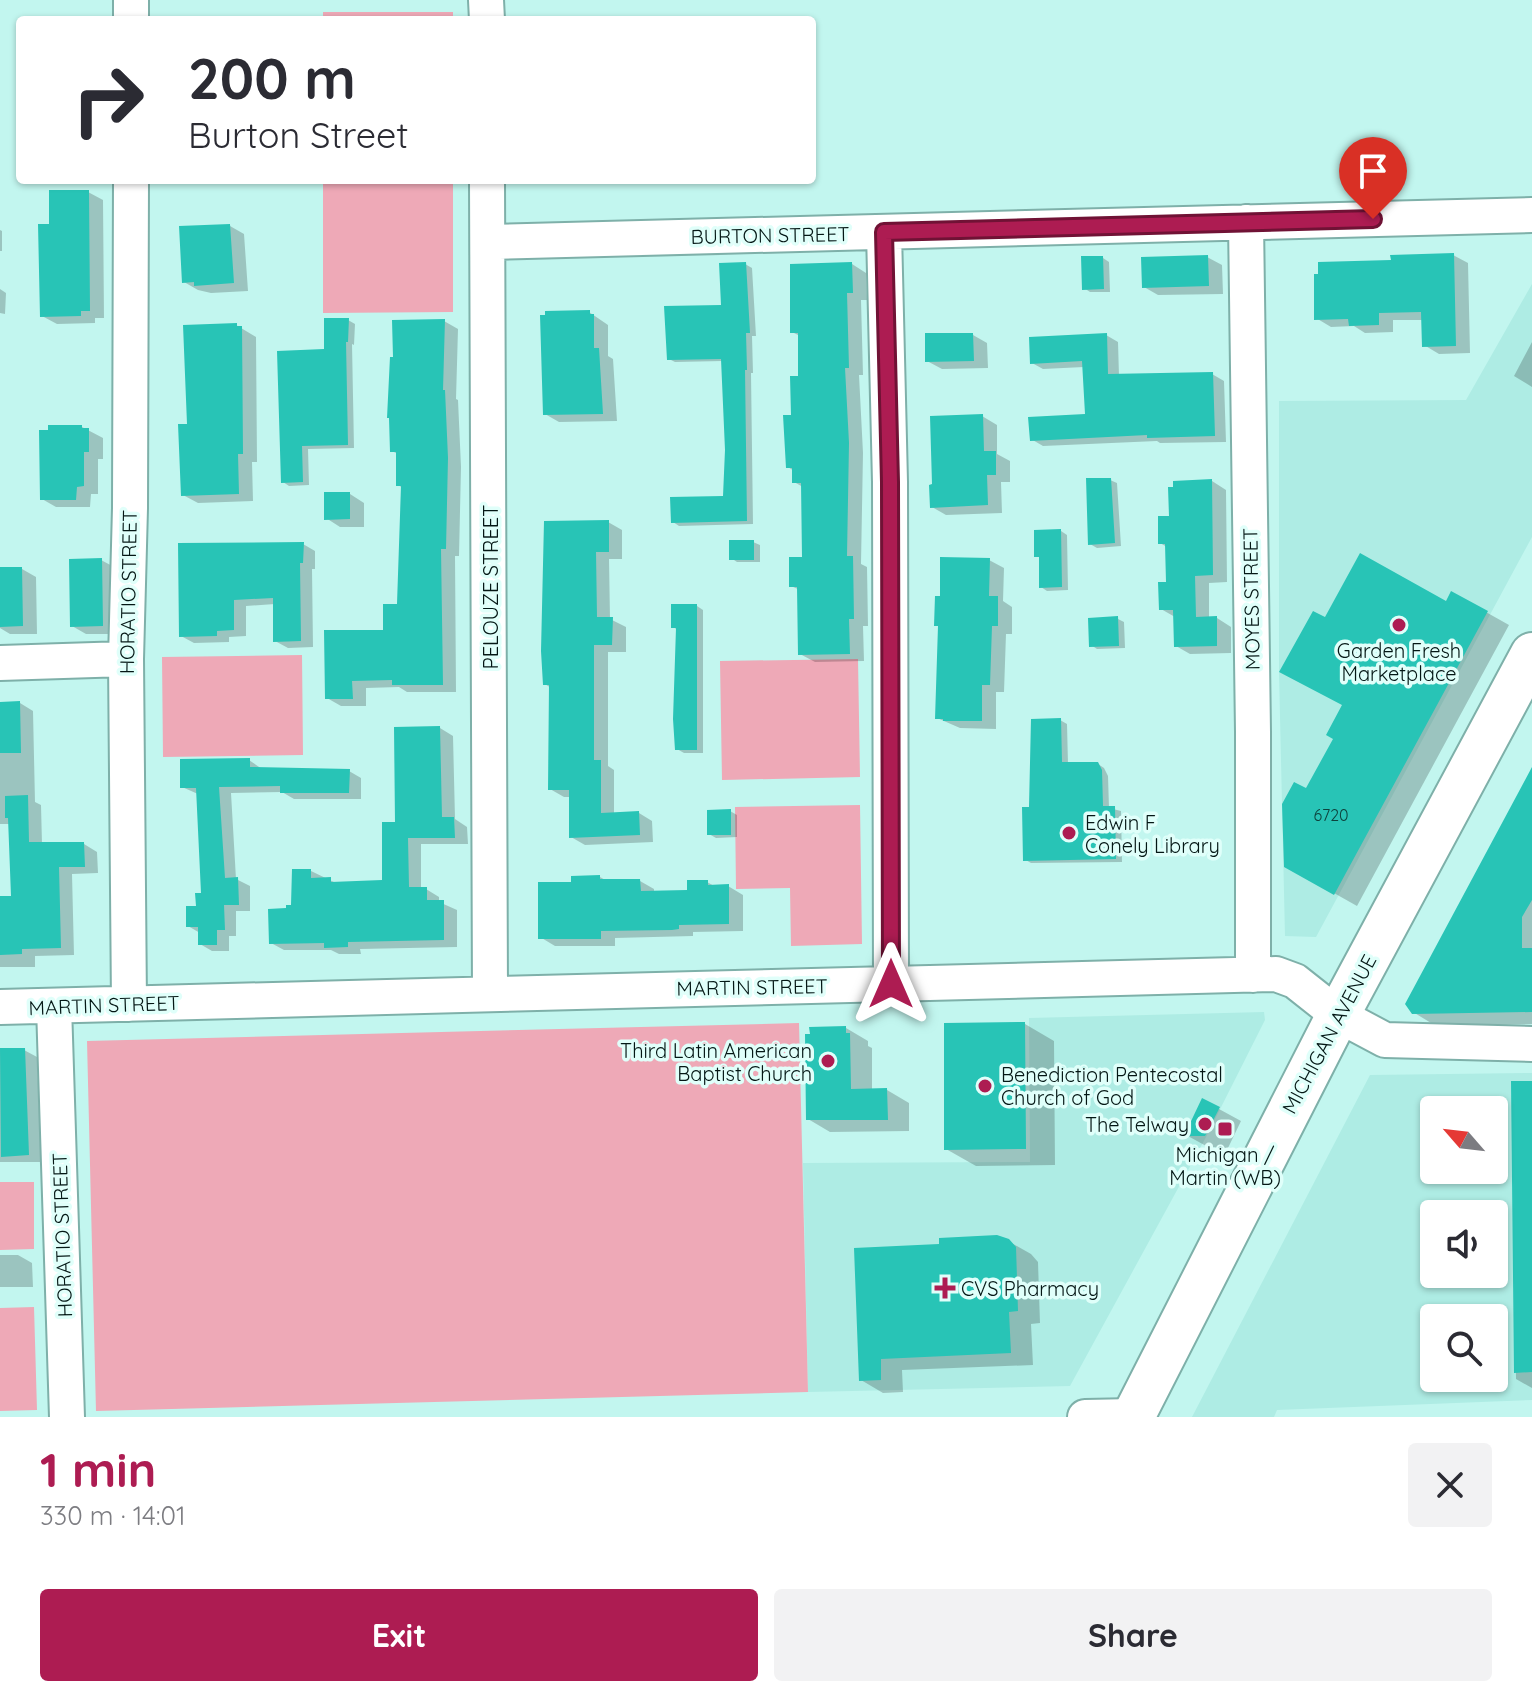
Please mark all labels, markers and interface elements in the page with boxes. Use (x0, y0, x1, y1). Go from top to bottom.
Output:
text: 200 m (188, 43, 356, 113)
icon: right (56, 48, 160, 152)
text: Burton Street (188, 112, 409, 157)
pin (1339, 137, 1407, 219)
icon: arrive (1351, 149, 1395, 193)
street label: BURTON STREET (690, 221, 850, 249)
street label: PELOUZE STREET (478, 505, 503, 669)
street label: HORATIO STREET (114, 510, 142, 674)
street label: MOYES STREET (1237, 528, 1265, 670)
marker: Garden Fresh Marketplace (1390, 616, 1408, 634)
place label: Garden Fresh Marketplace (1337, 638, 1461, 686)
house number: 6720 (1313, 805, 1349, 825)
place label: Edwin F Conely Library (1085, 810, 1220, 858)
marker: Edwin F Conely Library (1060, 824, 1078, 842)
position arrow (849, 942, 933, 1026)
street label: MICHIGAN AVENUE (1276, 950, 1382, 1118)
street label: MARTIN STREET (676, 973, 828, 1001)
street label: MARTIN STREET (28, 990, 180, 1020)
place label: Third Latin American Baptist Church (620, 1038, 812, 1086)
marker: Third Latin American Baptist Church (819, 1052, 837, 1070)
place label: Benediction Pentecostal Church of God (1001, 1062, 1223, 1110)
marker: Benediction Pentecostal Church of God (976, 1077, 994, 1095)
north arrow (1420, 1096, 1508, 1184)
map controls (1420, 1096, 1508, 1392)
place label: The Telway (1085, 1112, 1189, 1137)
marker: The Telway (1196, 1115, 1214, 1133)
marker: Michigan / Martin (WB) (1216, 1120, 1234, 1138)
place label: Michigan / Martin (WB) (1169, 1142, 1281, 1190)
street label: HORATIO STREET (47, 1152, 77, 1318)
button: sound (1420, 1200, 1508, 1288)
place label: CVS Pharmacy (961, 1276, 1099, 1301)
marker: CVS Pharmacy (936, 1279, 954, 1297)
button: search (1420, 1304, 1508, 1392)
text: 1 min (40, 1439, 156, 1499)
button: close (1408, 1443, 1492, 1527)
text: 330 m · 14:01 (40, 1499, 186, 1532)
button: Exit (40, 1589, 758, 1681)
button: Share (774, 1589, 1492, 1681)

